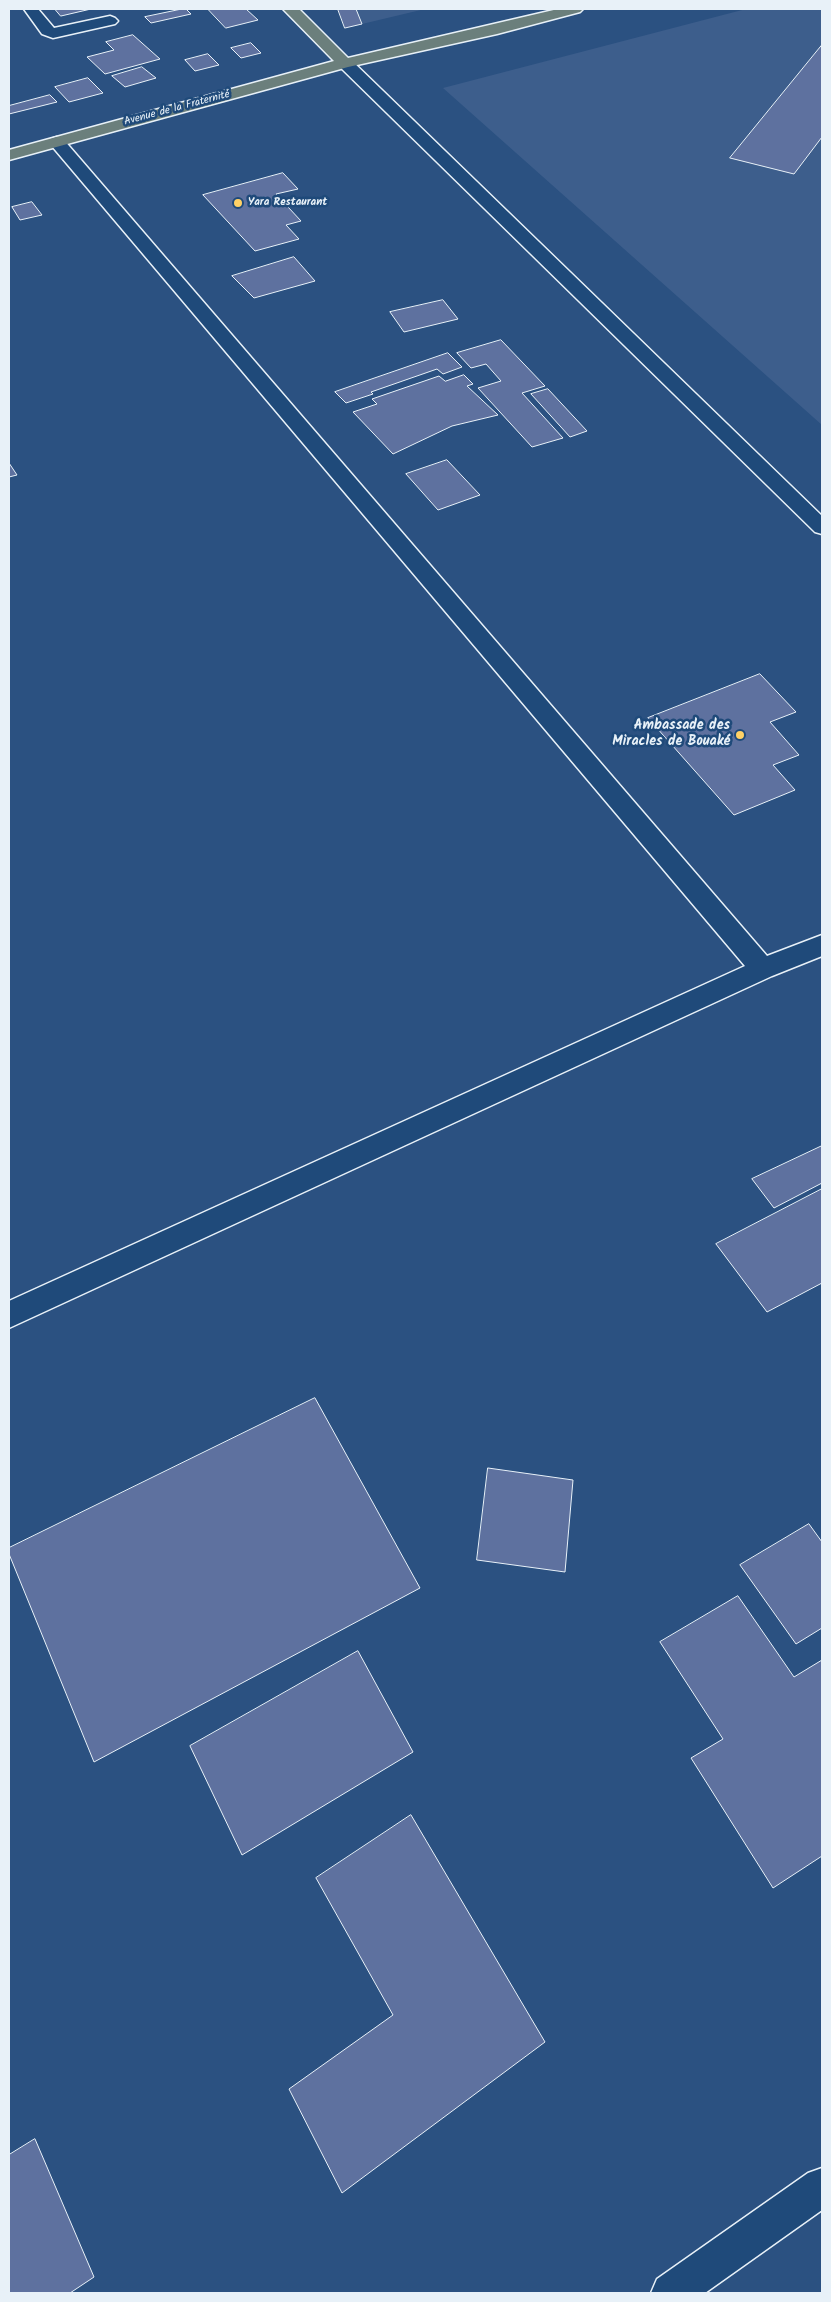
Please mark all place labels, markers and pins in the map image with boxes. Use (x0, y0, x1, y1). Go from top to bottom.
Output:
place label: Yara Restaurant (248, 196, 327, 210)
marker: Yara Restaurant (232, 197, 244, 209)
place label: Ambassade des Miracles de Bouaké (612, 719, 730, 752)
marker: Ambassade des Miracles de Bouaké (734, 729, 746, 741)

